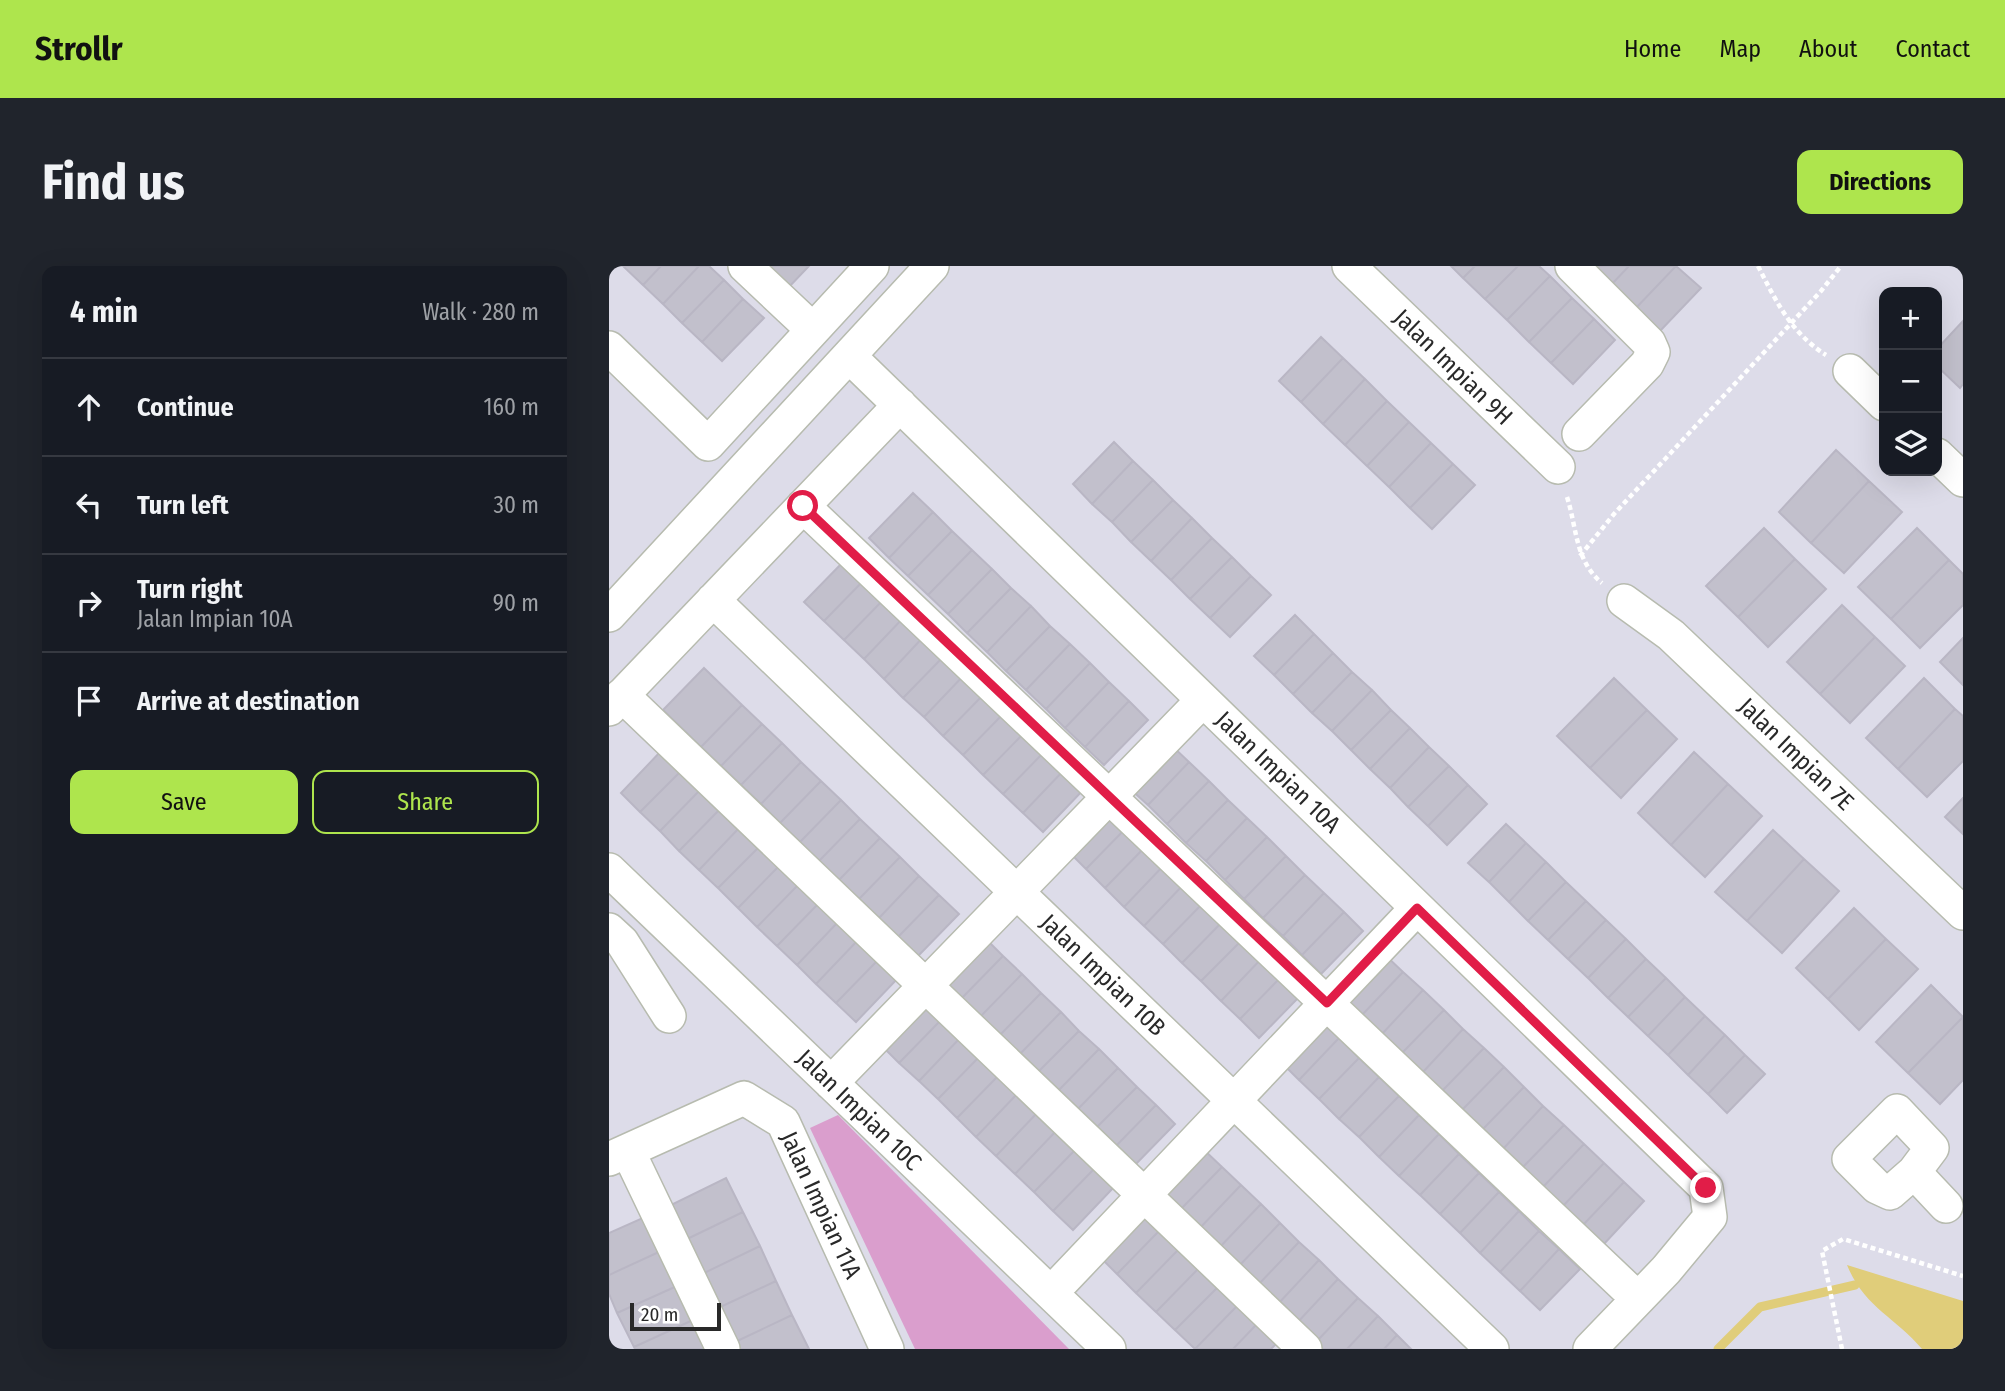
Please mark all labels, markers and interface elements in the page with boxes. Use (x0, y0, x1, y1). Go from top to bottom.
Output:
text: Strollr (35, 29, 123, 69)
text: Home (1624, 35, 1681, 63)
text: Map (1719, 35, 1761, 63)
text: About (1799, 35, 1857, 63)
text: Contact (1895, 35, 1970, 63)
button: Directions (1797, 150, 1963, 214)
text: Find us (42, 153, 185, 212)
map controls (1879, 287, 1942, 476)
button: + (1879, 287, 1942, 350)
text: 4 min (70, 294, 138, 330)
text: Walk · 280 m (422, 298, 539, 326)
street label: Jalan Impian 9H (1388, 303, 1518, 431)
button: − (1879, 350, 1942, 413)
icon: ahead (70, 388, 108, 426)
text: Continue (137, 392, 234, 423)
text: 160 m (484, 393, 539, 421)
button: layers (1879, 413, 1942, 476)
icon: left (70, 486, 108, 524)
text: Turn left (137, 490, 229, 521)
route start (787, 490, 818, 521)
text: 30 m (494, 491, 539, 519)
text: Turn right (137, 574, 243, 605)
icon: right (70, 584, 108, 622)
text: 90 m (493, 589, 539, 617)
text: Jalan Impian 10A (137, 605, 293, 633)
icon: arrive (70, 682, 108, 720)
text: Arrive at destination (137, 686, 360, 717)
street label: Jalan Impian 7E (1733, 692, 1859, 816)
street label: Jalan Impian 10A (1210, 706, 1346, 839)
button: Save (70, 770, 298, 834)
button: Share (312, 770, 539, 834)
street label: Jalan Impian 10B (1035, 908, 1171, 1042)
street label: Jalan Impian 10C (791, 1044, 927, 1176)
street label: Jalan Impian 11A (775, 1127, 867, 1283)
route end (1690, 1172, 1721, 1203)
scale bar (630, 1300, 721, 1332)
text: 20 m (641, 1303, 678, 1326)

